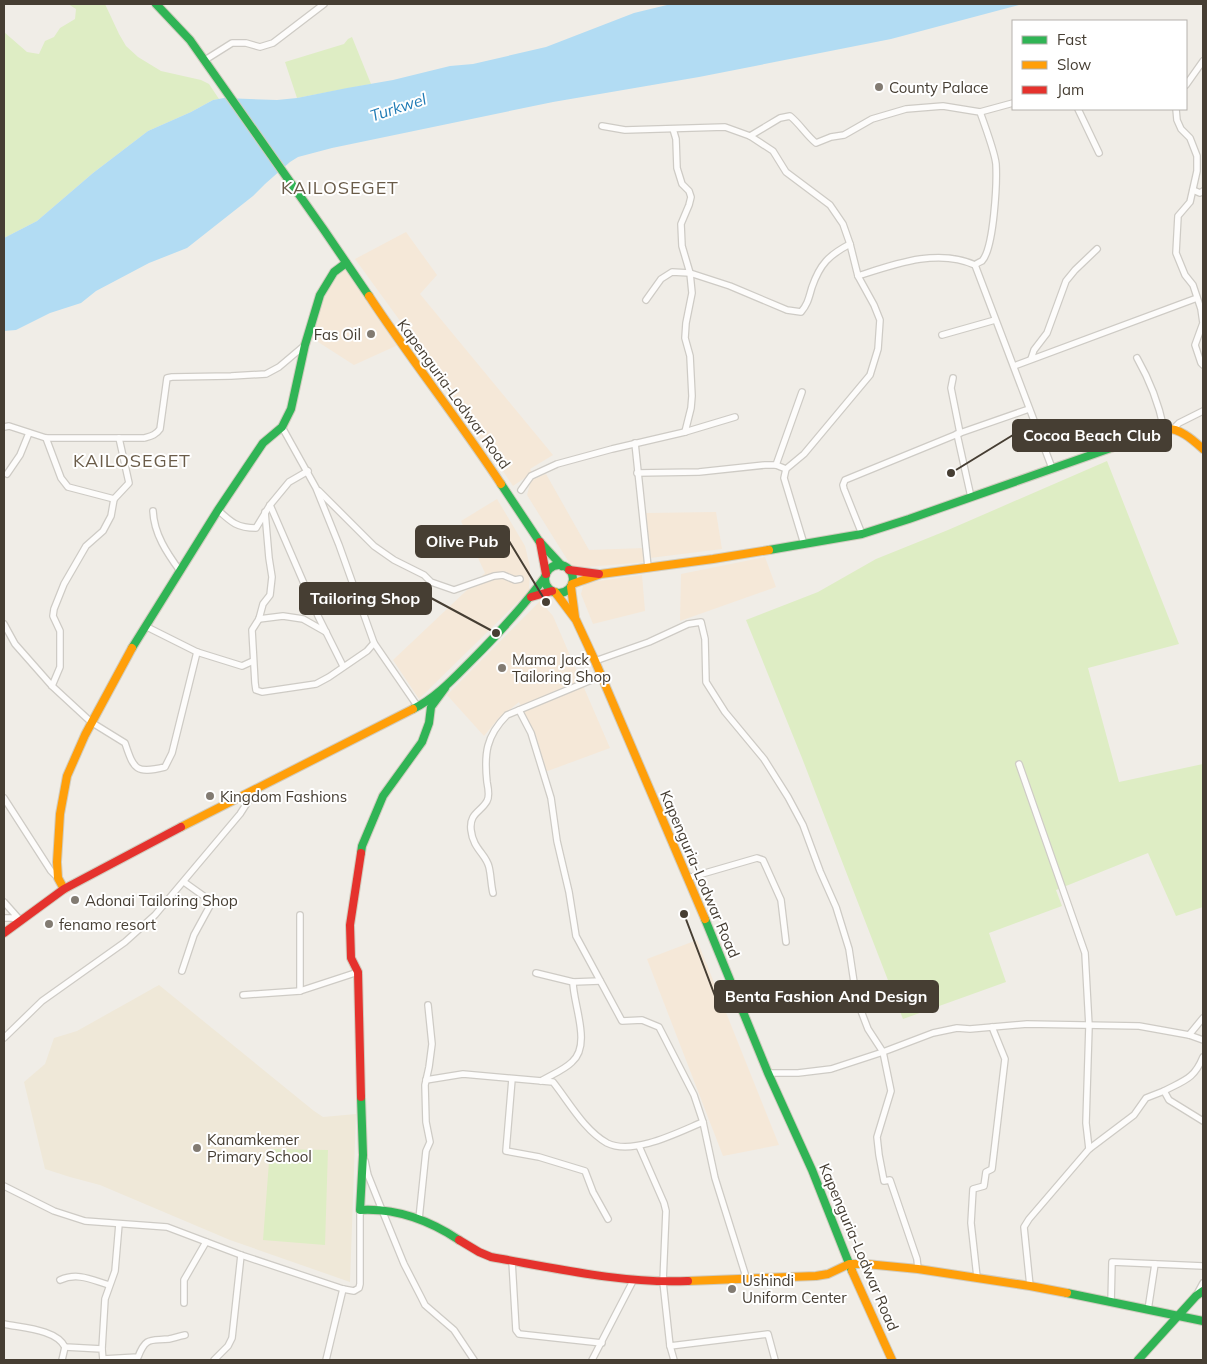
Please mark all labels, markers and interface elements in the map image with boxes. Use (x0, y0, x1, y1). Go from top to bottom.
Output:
legend (1012, 20, 1187, 110)
text: Fast (1057, 30, 1087, 49)
text: Slow (1057, 55, 1091, 74)
place label: County Palace (889, 78, 988, 97)
text: Jam (1057, 80, 1084, 99)
marker: County Palace (873, 81, 885, 93)
water label: Turkwel (367, 88, 429, 125)
district label: KAILOSEGET (281, 176, 399, 199)
street label: Kapenguria-Lodwar Road (393, 315, 515, 473)
place label: Fas Oil (314, 325, 361, 344)
marker: Fas Oil (365, 328, 377, 340)
callout: Cocoa Beach Club (1013, 420, 1171, 451)
text: Cocoa Beach Club (1023, 425, 1161, 445)
district label: KAILOSEGET (73, 449, 191, 472)
callout: Olive Pub (416, 526, 509, 557)
text: Olive Pub (426, 531, 498, 551)
callout: Tailoring Shop (300, 583, 431, 614)
text: Tailoring Shop (310, 588, 420, 608)
place label: Mama Jack Tailoring Shop (512, 650, 611, 686)
marker: Mama Jack Tailoring Shop (496, 662, 508, 674)
place label: Kingdom Fashions (220, 787, 347, 806)
street label: Kapenguria-Lodwar Road (656, 787, 744, 961)
marker: Kingdom Fashions (204, 790, 216, 802)
place label: Adonai Tailoring Shop (85, 891, 238, 910)
marker: Adonai Tailoring Shop (69, 894, 81, 906)
place label: fenamo resort (59, 915, 156, 934)
marker: fenamo resort (43, 918, 55, 930)
callout: Benta Fashion And Design (715, 981, 938, 1012)
text: Benta Fashion And Design (725, 986, 927, 1006)
place label: Kanamkemer Primary School (207, 1130, 312, 1166)
marker: Kanamkemer Primary School (191, 1142, 203, 1154)
street label: Kapenguria-Lodwar Road (815, 1160, 903, 1334)
place label: Ushindi Uniform Center (742, 1271, 847, 1307)
marker: Ushindi Uniform Center (726, 1283, 738, 1295)

